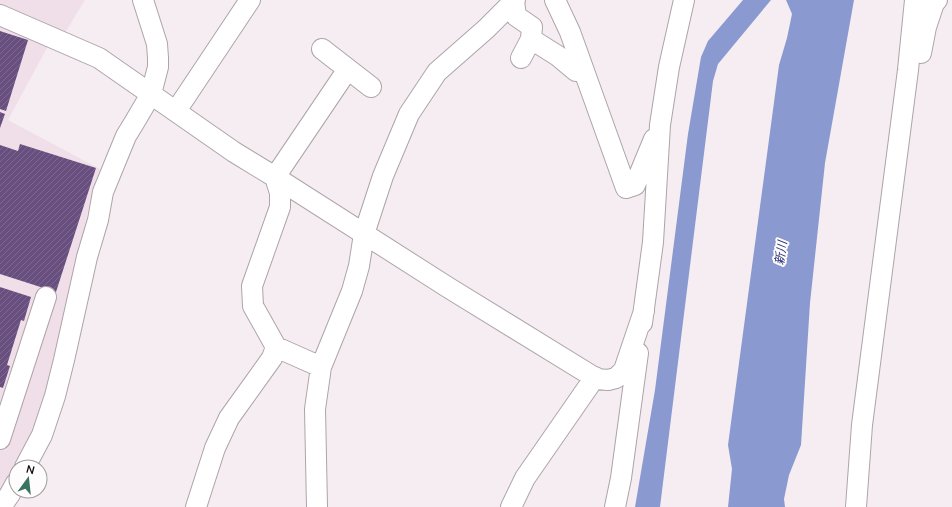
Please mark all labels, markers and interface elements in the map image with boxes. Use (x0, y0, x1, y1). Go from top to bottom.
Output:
water label: 新川 (771, 238, 791, 266)
north arrow (8, 459, 48, 499)
text: N (25, 462, 36, 478)

